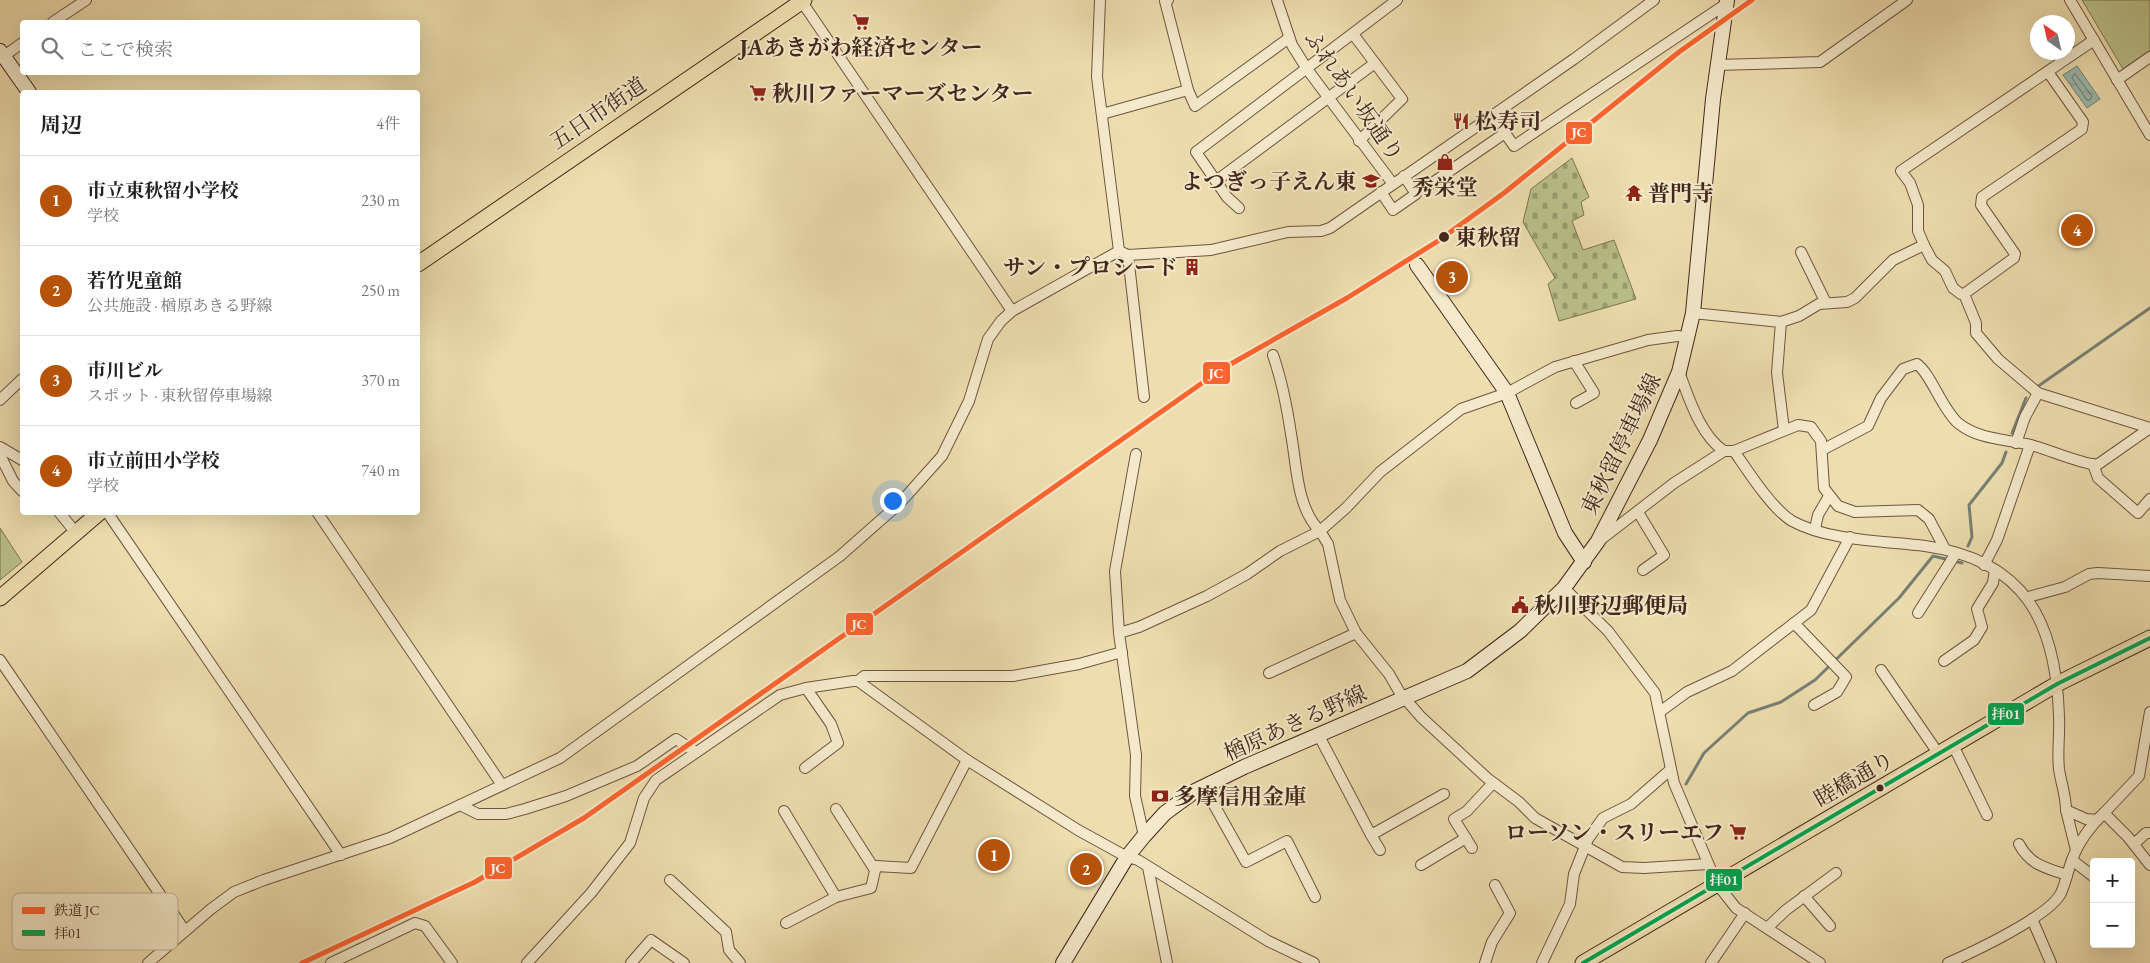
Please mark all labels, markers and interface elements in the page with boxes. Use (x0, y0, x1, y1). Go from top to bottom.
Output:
supermarket icon: JAあきがわ経済センター (851, 12, 871, 32)
north arrow (2030, 15, 2075, 60)
search box (20, 20, 420, 75)
street label: ふれあい坂通り (1298, 25, 1410, 167)
place label: JAあきがわ経済センター (737, 33, 983, 62)
icon: search (38, 34, 66, 62)
text: ここで検索 (78, 37, 173, 62)
street label: 五日市街道 (544, 70, 652, 156)
place label: 秋川ファーマーズセンター (772, 79, 1034, 108)
supermarket icon: 秋川ファーマーズセンター (748, 83, 768, 103)
place label: 松寿司 (1475, 107, 1541, 136)
text: 周辺 (40, 111, 82, 138)
restaurant icon: 松寿司 (1451, 111, 1471, 131)
text: 4件 (376, 113, 400, 134)
line badge: JC (1565, 121, 1593, 145)
text: JC (1569, 123, 1587, 141)
shop icon: 秀栄堂 (1435, 152, 1455, 172)
place label: よつぎっ⼦えん東 (1181, 167, 1357, 196)
school or university icon: よつぎっ⼦えん東 (1361, 171, 1381, 191)
place label: 秀栄堂 (1412, 173, 1478, 202)
text: 市立東秋留小学校 (87, 178, 239, 203)
place label: 普門寺 (1648, 179, 1714, 208)
temple icon: 普門寺 (1624, 183, 1644, 203)
text: 1 (52, 190, 60, 211)
text: 230 m (361, 190, 400, 211)
text: 学校 (87, 205, 119, 226)
pin: 4 (2061, 211, 2093, 249)
place label: 東秋留 (1455, 223, 1521, 252)
marker: 東秋留 (1437, 230, 1451, 244)
place label: サン・プロシード (1003, 253, 1178, 282)
building icon: サン・プロシード (1182, 257, 1202, 277)
pin: 3 (1436, 258, 1468, 296)
text: 若竹児童館 (87, 268, 182, 293)
text: 2 (52, 280, 60, 301)
text: 250 m (361, 280, 400, 301)
text: 公共施設 · 楢原あきる野線 (87, 295, 273, 316)
text: 市川ビル (87, 358, 163, 383)
line badge: JC (1202, 361, 1231, 385)
text: JC (1206, 364, 1224, 382)
street label: 東秋留停車場線 (1574, 368, 1668, 520)
text: 3 (52, 370, 60, 391)
text: 370 m (361, 370, 400, 391)
text: スポット · 東秋留停車場線 (87, 385, 273, 406)
text: 市立前田小学校 (87, 448, 220, 473)
text: 4 (52, 460, 60, 481)
text: 740 m (361, 460, 400, 481)
text: 学校 (87, 475, 119, 496)
your location (880, 488, 906, 514)
place label: 秋川野辺郵便局 (1534, 591, 1688, 620)
public building icon: 秋川野辺郵便局 (1510, 595, 1530, 615)
line badge: JC (845, 612, 874, 636)
text: JC (849, 615, 867, 633)
street label: 楢原あきる野線 (1219, 678, 1371, 768)
line badge: 拝01 (1987, 702, 2025, 726)
text: 拝01 (1992, 705, 2020, 723)
street label: 睦橋通り (1809, 744, 1899, 814)
place label: 多摩信用金庫 (1174, 782, 1306, 811)
unlabelled marker (1875, 783, 1885, 793)
bank icon: 多摩信用金庫 (1150, 786, 1170, 806)
place label: ローソン・スリーエフ (1505, 818, 1724, 847)
supermarket icon: ローソン・スリーエフ (1728, 822, 1748, 842)
pin: 1 (978, 836, 1010, 874)
pin: 2 (1070, 850, 1102, 888)
line badge: JC (484, 856, 513, 880)
map controls (2090, 858, 2135, 948)
button: + (2090, 858, 2135, 903)
text: JC (488, 859, 506, 877)
line badge: 拝01 (1705, 868, 1743, 892)
text: 拝01 (1710, 871, 1738, 889)
legend (12, 893, 178, 950)
text: 鉄道 JC (54, 901, 100, 919)
button: − (2090, 903, 2135, 948)
text: 拝01 (54, 924, 81, 942)

